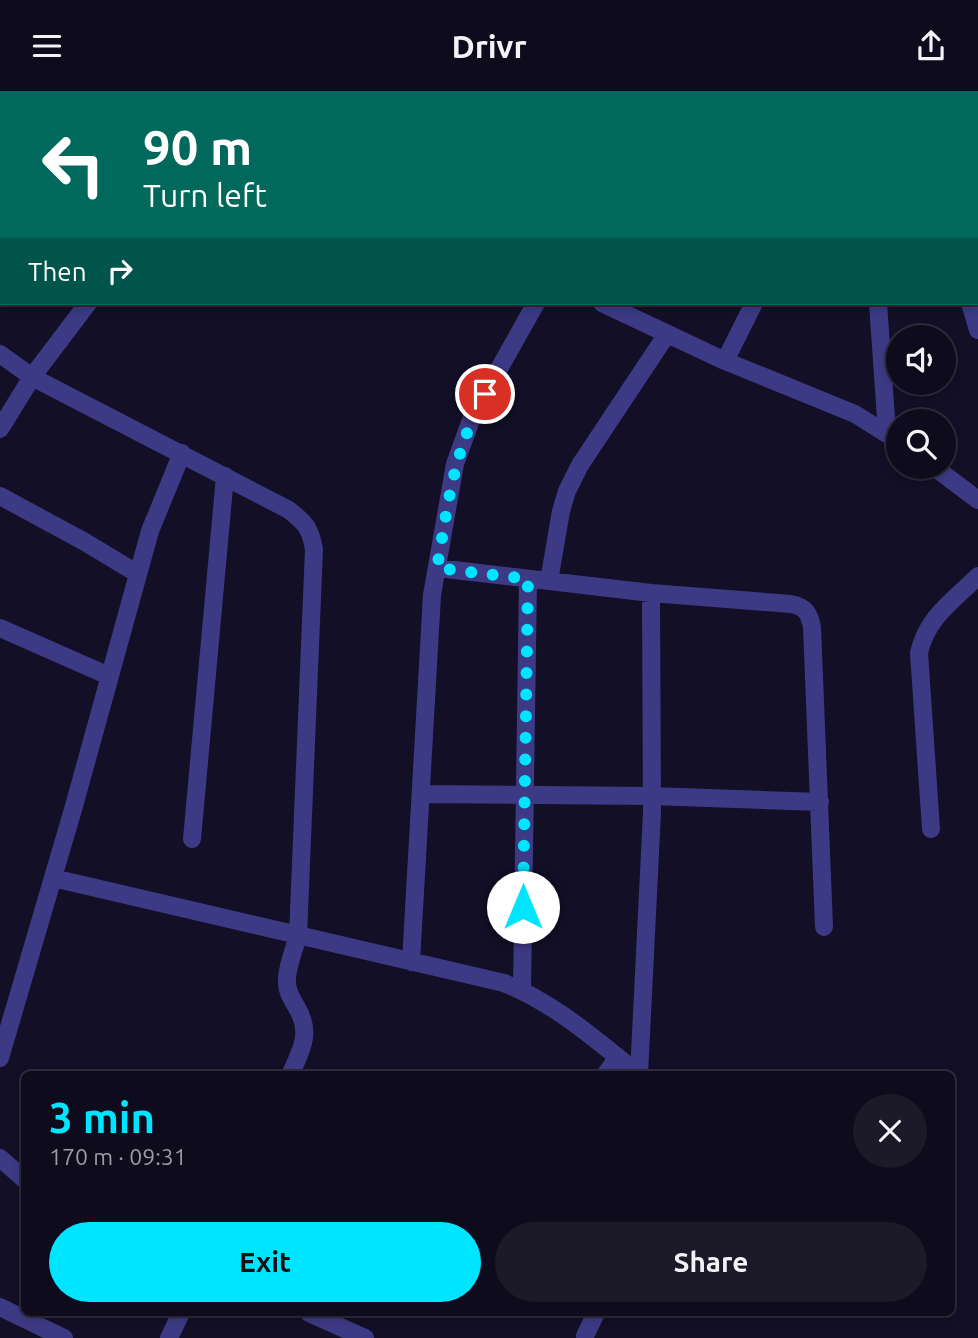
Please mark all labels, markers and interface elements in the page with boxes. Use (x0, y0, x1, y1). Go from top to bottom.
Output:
icon: menu (28, 27, 66, 65)
icon: share (912, 27, 950, 65)
text: Drivr (451, 28, 527, 64)
icon: left (28, 119, 119, 210)
text: 90 m (143, 119, 252, 174)
text: Turn left (143, 177, 267, 213)
icon: right (101, 252, 139, 290)
text: Then (28, 257, 87, 286)
map controls (886, 325, 956, 479)
button: sound (886, 325, 956, 395)
pin (455, 364, 515, 424)
icon: arrive (466, 375, 504, 413)
button: search (886, 409, 956, 479)
position arrow (486, 870, 560, 944)
text: 3 min (49, 1094, 155, 1141)
button: close (853, 1094, 927, 1168)
text: 170 m · 09:31 (49, 1144, 187, 1169)
button: Exit (49, 1222, 481, 1302)
button: Share (495, 1222, 927, 1302)

